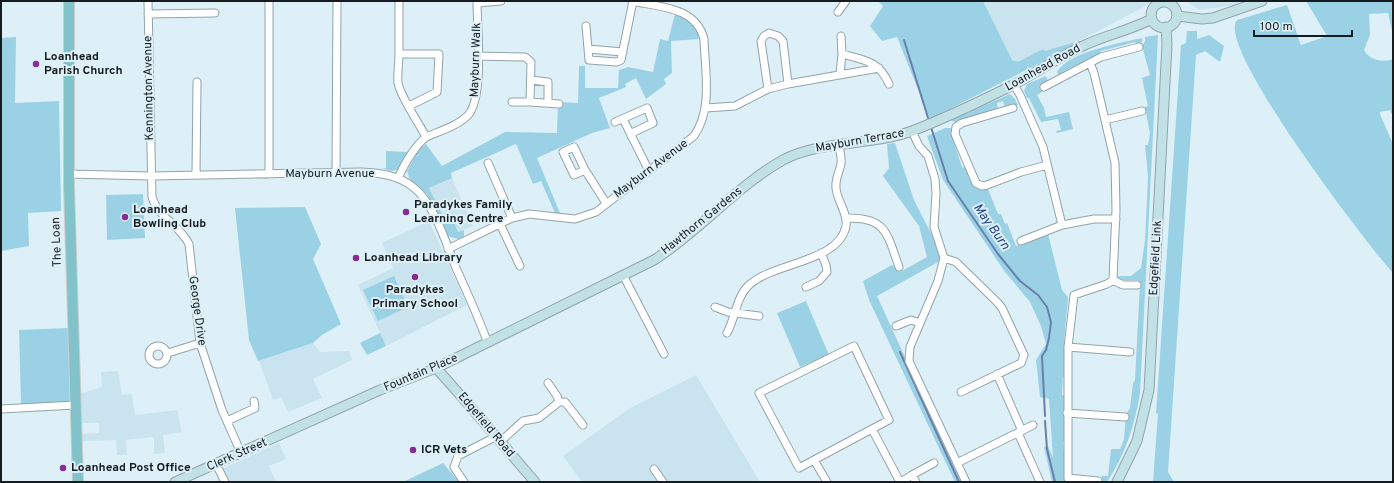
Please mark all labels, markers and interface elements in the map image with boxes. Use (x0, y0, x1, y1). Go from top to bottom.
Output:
scale bar (1254, 12, 1352, 38)
text: 100 m (1260, 19, 1293, 35)
street label: Mayburn Walk (467, 22, 485, 98)
street label: Kennington Avenue (140, 35, 158, 141)
street label: Loanhead Road (1002, 41, 1084, 95)
place label: Loanhead Parish Church (44, 49, 123, 79)
marker: Loanhead Parish Church (31, 59, 41, 69)
street label: Mayburn Terrace (814, 125, 906, 157)
street label: Mayburn Avenue (611, 136, 691, 202)
street label: Mayburn Avenue (285, 166, 375, 182)
street label: Hawthorn Gardens (658, 183, 746, 259)
place label: Paradykes Family Learning Centre (414, 197, 512, 227)
water label: May Burn (969, 201, 1013, 253)
place label: Loanhead Bowling Club (133, 202, 206, 232)
marker: Paradykes Family Learning Centre (401, 207, 411, 217)
marker: Loanhead Bowling Club (120, 212, 130, 222)
street label: The Loan (48, 217, 66, 267)
street label: Edgefield Link (1146, 220, 1166, 296)
place label: Loanhead Library (364, 250, 463, 266)
marker: Loanhead Library (351, 253, 361, 263)
marker: Paradykes Primary School (410, 272, 420, 282)
street label: George Drive (184, 275, 210, 347)
place label: Paradykes Primary School (372, 282, 458, 312)
street label: Fountain Place (382, 350, 460, 396)
street label: Edgefield Road (454, 389, 518, 461)
street label: Clerk Street (204, 435, 270, 475)
place label: ICR Vets (421, 442, 467, 458)
marker: ICR Vets (408, 445, 418, 455)
place label: Loanhead Post Office (71, 460, 191, 476)
marker: Loanhead Post Office (58, 463, 68, 473)

